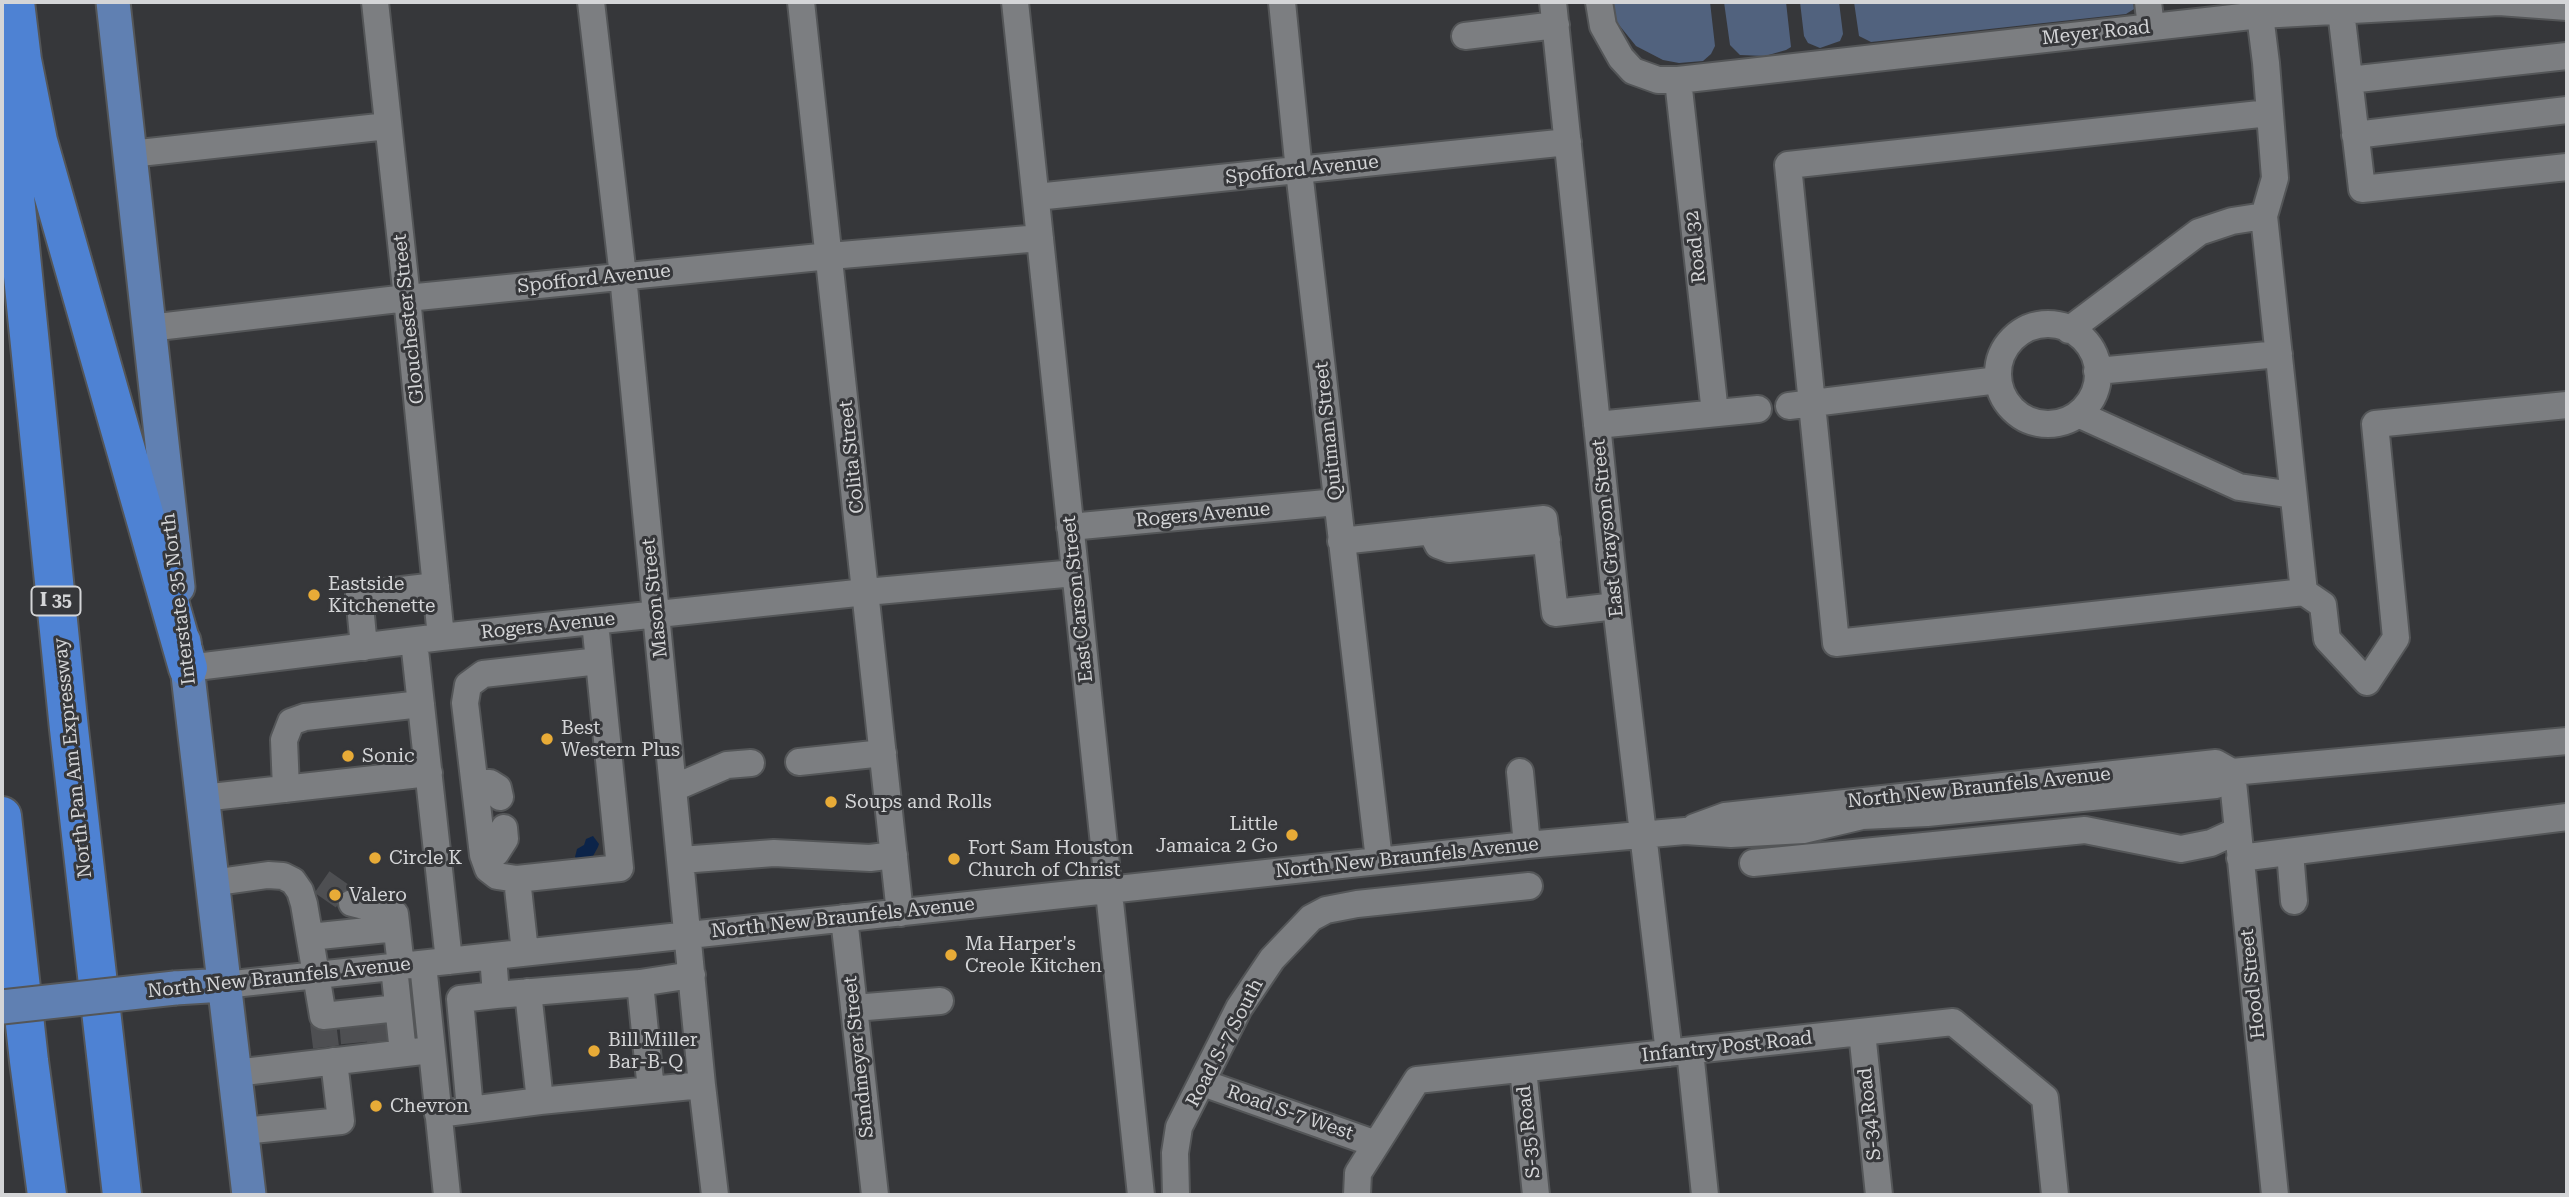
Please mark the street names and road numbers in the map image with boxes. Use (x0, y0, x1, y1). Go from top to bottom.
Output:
street label: Meyer Road (2041, 16, 2151, 50)
street label: Spofford Avenue (1224, 151, 1380, 189)
street label: Road 32 (1681, 210, 1711, 284)
street label: Glouchester Street (389, 233, 429, 405)
street label: Spofford Avenue (516, 260, 672, 298)
street label: Quitman Street (1310, 361, 1348, 501)
street label: Colita Street (835, 399, 869, 515)
street label: East Grayson Street (1587, 438, 1629, 618)
street label: Rogers Avenue (1135, 498, 1271, 532)
street label: Interstate 35 North (157, 512, 201, 686)
street label: East Carson Street (1058, 515, 1098, 683)
street label: Mason Street (637, 537, 673, 659)
road number: I 35 (32, 586, 80, 616)
street label: Rogers Avenue (480, 608, 616, 644)
street label: North Pan Am Expressway (49, 637, 97, 879)
street label: North New Braunfels Avenue (1846, 763, 2112, 813)
street label: North New Braunfels Avenue (1274, 833, 1540, 883)
street label: North New Braunfels Avenue (710, 893, 976, 943)
street label: Hood Street (2236, 928, 2270, 1040)
street label: North New Braunfels Avenue (146, 953, 412, 1003)
street label: Sandmeyer Street (839, 975, 879, 1139)
street label: Road S-7 South (1182, 975, 1268, 1111)
street label: Infantry Post Road (1641, 1027, 1813, 1067)
street label: S-34 Road (1854, 1067, 1886, 1161)
street label: Road S-7 West (1224, 1081, 1356, 1145)
street label: S-35 Road (1513, 1085, 1545, 1179)

